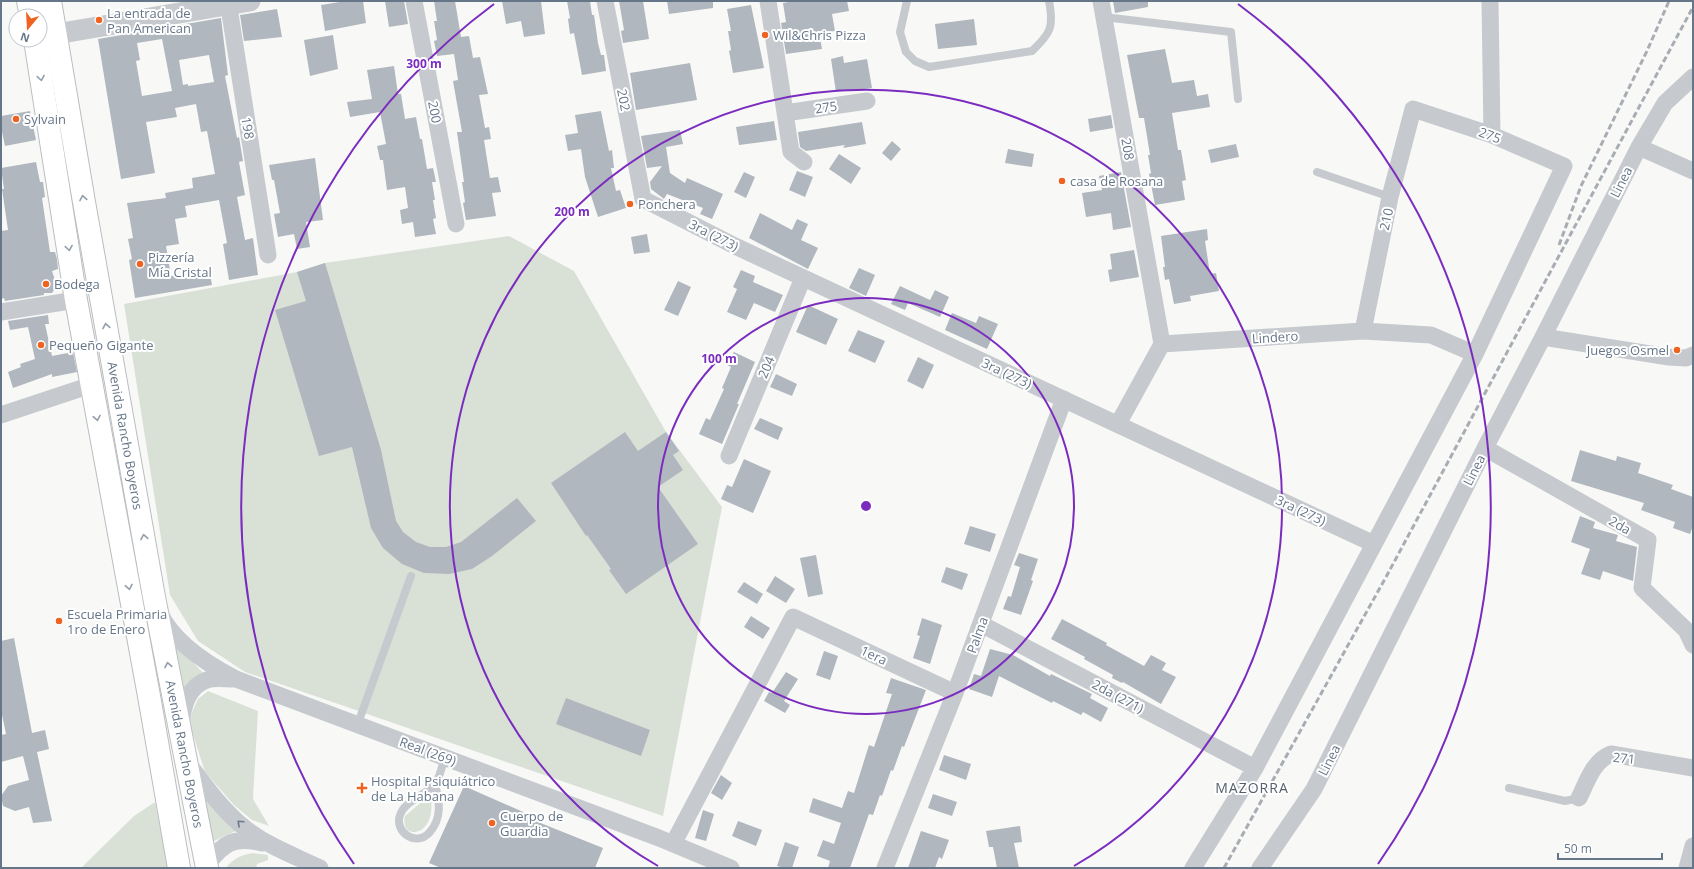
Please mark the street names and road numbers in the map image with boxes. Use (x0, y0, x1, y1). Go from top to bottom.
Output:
street label: 202 (613, 87, 635, 113)
street label: 275 (814, 97, 838, 117)
street label: 200 (424, 99, 446, 125)
street label: 198 (237, 116, 259, 140)
street label: 275 (1476, 123, 1504, 147)
street label: 208 (1117, 136, 1139, 162)
street label: Linea (1606, 163, 1636, 201)
street label: 210 (1375, 206, 1397, 232)
street label: 3ra (273) (686, 215, 742, 255)
street label: Lindero (1251, 326, 1299, 348)
street label: 204 (753, 353, 779, 381)
street label: 3ra (273) (979, 354, 1035, 392)
street label: Avenida Rancho Boyeros (103, 360, 147, 511)
street label: Linea (1459, 451, 1489, 489)
street label: 3ra (273) (1273, 491, 1329, 529)
street label: 2da (1606, 512, 1634, 538)
street label: Palma (962, 614, 992, 656)
street label: 1era (858, 641, 890, 669)
street label: 2da (271) (1089, 675, 1147, 717)
street label: Avenida Rancho Boyeros (161, 679, 208, 829)
street label: Real (269) (397, 732, 459, 770)
street label: Linea (1314, 741, 1344, 779)
street label: 271 (1612, 748, 1636, 768)

